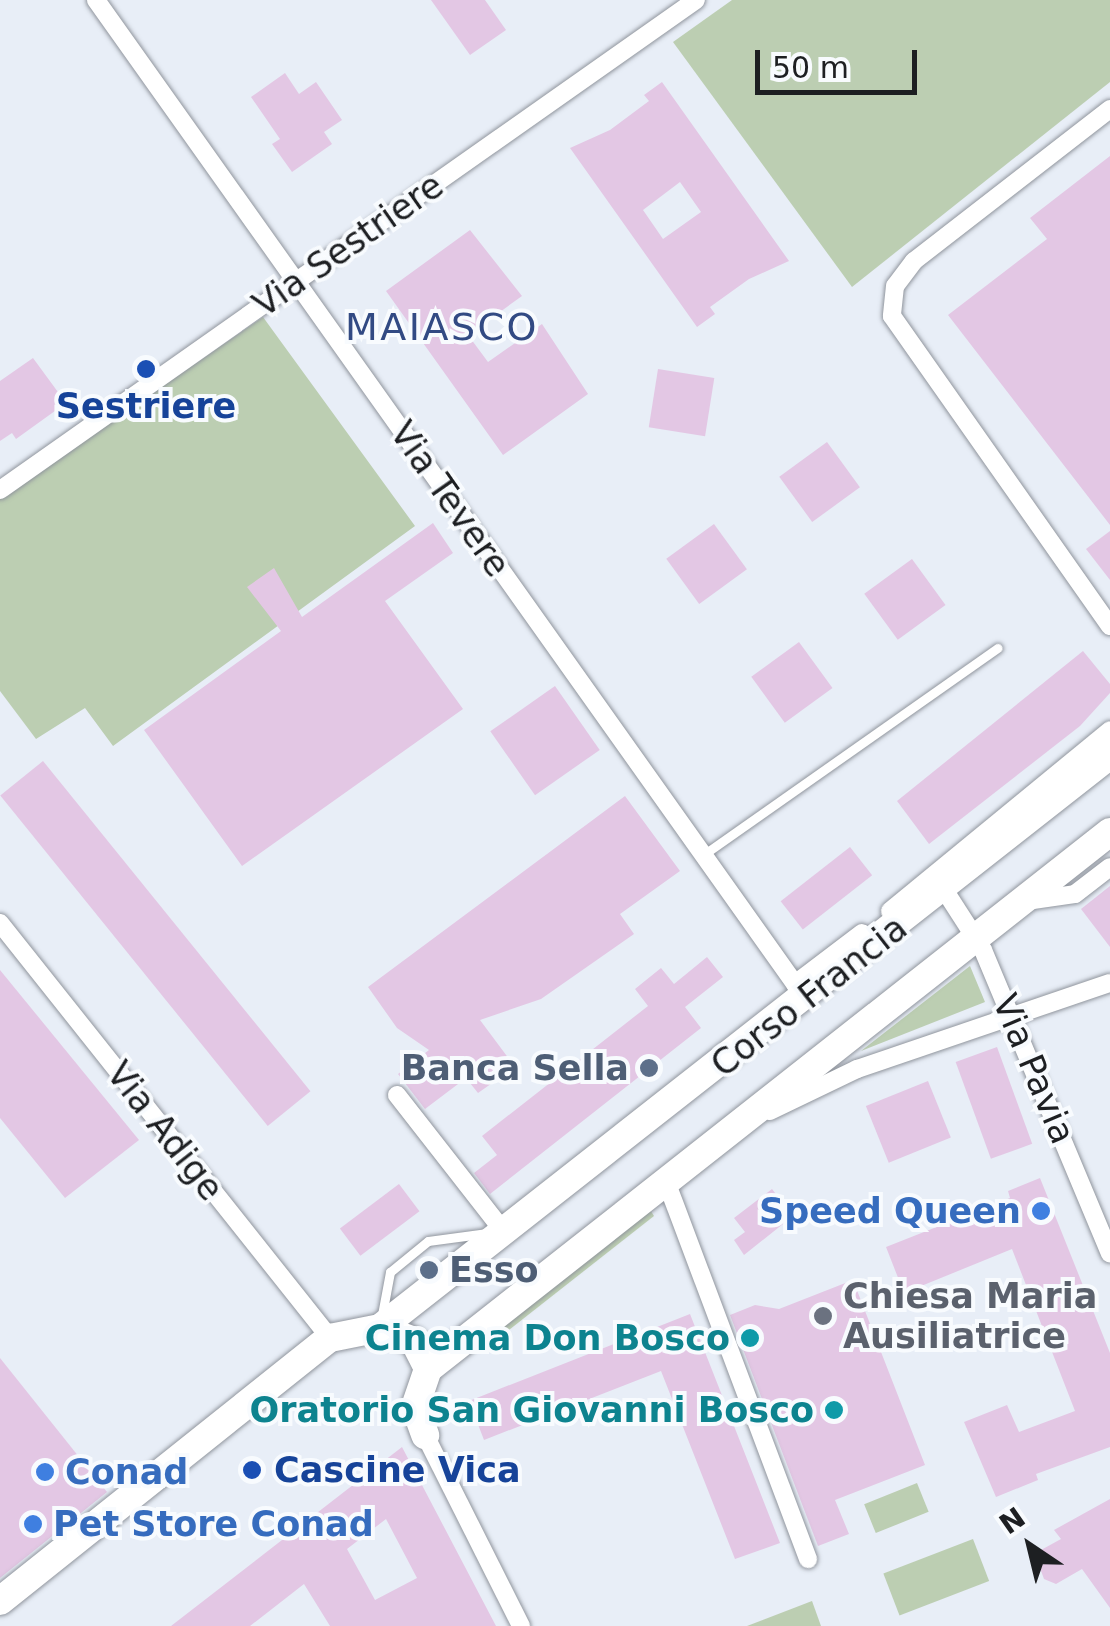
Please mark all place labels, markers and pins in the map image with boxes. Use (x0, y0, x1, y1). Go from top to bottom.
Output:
marker: Sestriere (135, 358, 157, 380)
place label: Sestriere (56, 385, 236, 427)
place label: Banca Sella (401, 1047, 629, 1089)
marker: Banca Sella (638, 1057, 660, 1079)
place label: Speed Queen (759, 1190, 1021, 1232)
marker: Speed Queen (1030, 1200, 1052, 1222)
place label: Esso (449, 1249, 539, 1291)
marker: Esso (418, 1259, 440, 1281)
place label: Chiesa Maria Ausiliatrice (843, 1275, 1097, 1357)
marker: Chiesa Maria Ausiliatrice (812, 1305, 834, 1327)
place label: Cinema Don Bosco (365, 1317, 730, 1359)
marker: Cinema Don Bosco (739, 1327, 761, 1349)
place label: Oratorio San Giovanni Bosco (250, 1389, 814, 1431)
marker: Oratorio San Giovanni Bosco (823, 1399, 845, 1421)
place label: Cascine Vica (274, 1449, 521, 1491)
place label: Conad (65, 1451, 188, 1493)
marker: Cascine Vica (239, 1457, 265, 1483)
marker: Conad (34, 1461, 56, 1483)
place label: Pet Store Conad (53, 1503, 374, 1545)
marker: Pet Store Conad (22, 1513, 44, 1535)

